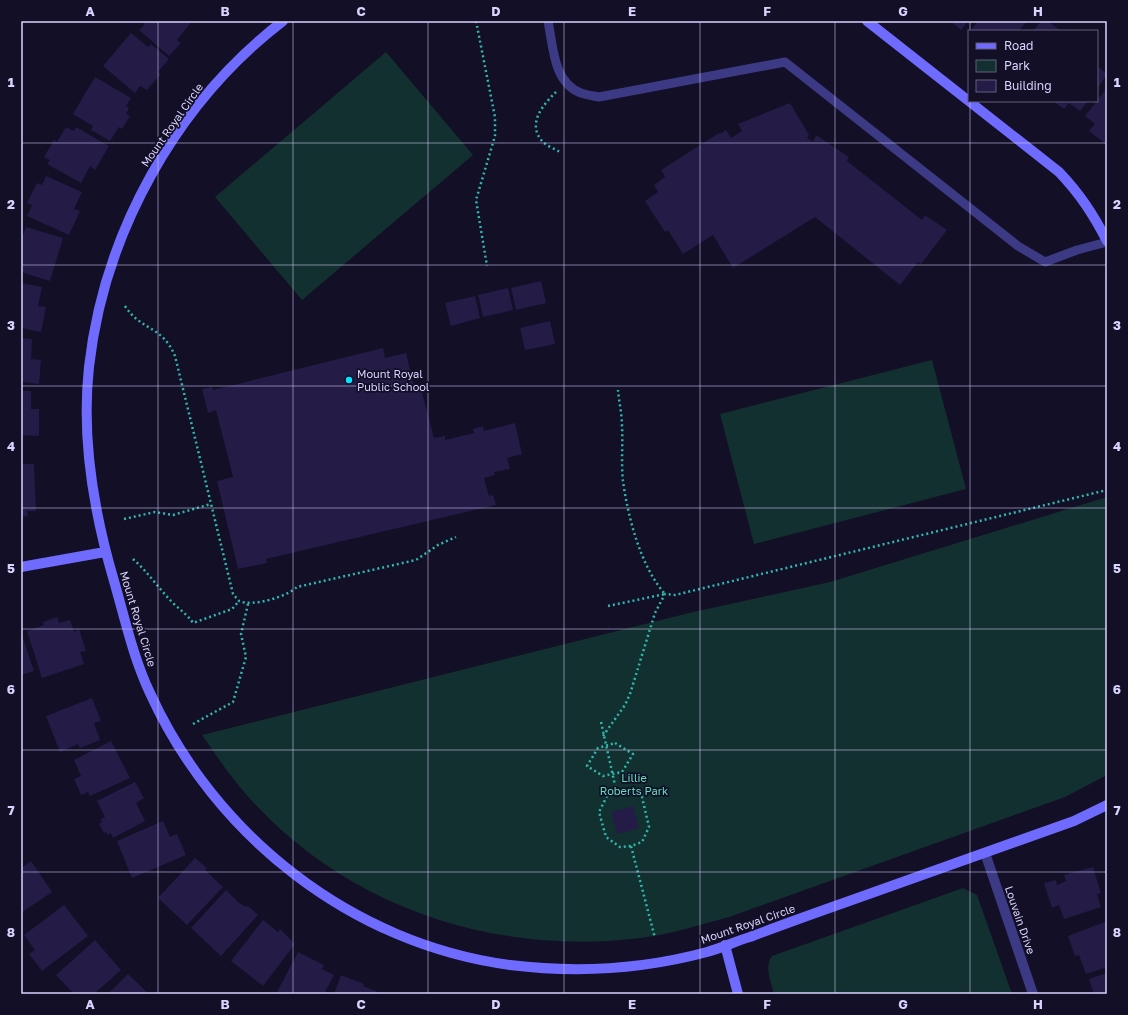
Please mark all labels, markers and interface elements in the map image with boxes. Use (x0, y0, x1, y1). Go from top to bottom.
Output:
text: A (85, 3, 95, 19)
text: B (220, 3, 230, 19)
text: C (356, 3, 366, 19)
text: D (491, 3, 501, 19)
text: E (628, 3, 636, 19)
text: F (763, 3, 771, 19)
text: G (898, 3, 908, 19)
text: H (1033, 3, 1043, 19)
legend (968, 30, 1098, 102)
text: Road (1004, 38, 1033, 53)
text: Park (1004, 58, 1030, 73)
text: 1 (8, 74, 15, 90)
text: 1 (1114, 74, 1121, 90)
text: Building (1004, 78, 1052, 93)
street label: Mount Royal Circle (138, 80, 205, 169)
text: 2 (7, 196, 15, 212)
text: 2 (1113, 196, 1121, 212)
text: 3 (7, 317, 15, 333)
text: 3 (1113, 317, 1121, 333)
place label: Mount Royal Public School (357, 367, 430, 393)
marker: Mount Royal Public School (344, 375, 354, 385)
text: 4 (7, 438, 15, 454)
text: 4 (1113, 438, 1121, 454)
text: 5 (7, 560, 15, 576)
text: 5 (1113, 560, 1121, 576)
street label: Mount Royal Circle (118, 570, 159, 668)
text: 6 (7, 681, 15, 697)
text: 6 (1113, 681, 1121, 697)
park label: Lillie Roberts Park (600, 771, 668, 797)
text: 7 (7, 802, 15, 818)
text: 7 (1113, 802, 1121, 818)
street label: Louvain Drive (1003, 884, 1038, 956)
street label: Mount Royal Circle (699, 901, 797, 946)
text: 8 (7, 924, 15, 940)
text: 8 (1113, 924, 1121, 940)
text: A (85, 996, 95, 1012)
text: B (220, 996, 230, 1012)
text: C (356, 996, 366, 1012)
text: D (491, 996, 501, 1012)
text: E (628, 996, 636, 1012)
text: F (763, 996, 771, 1012)
text: G (898, 996, 908, 1012)
text: H (1033, 996, 1043, 1012)

